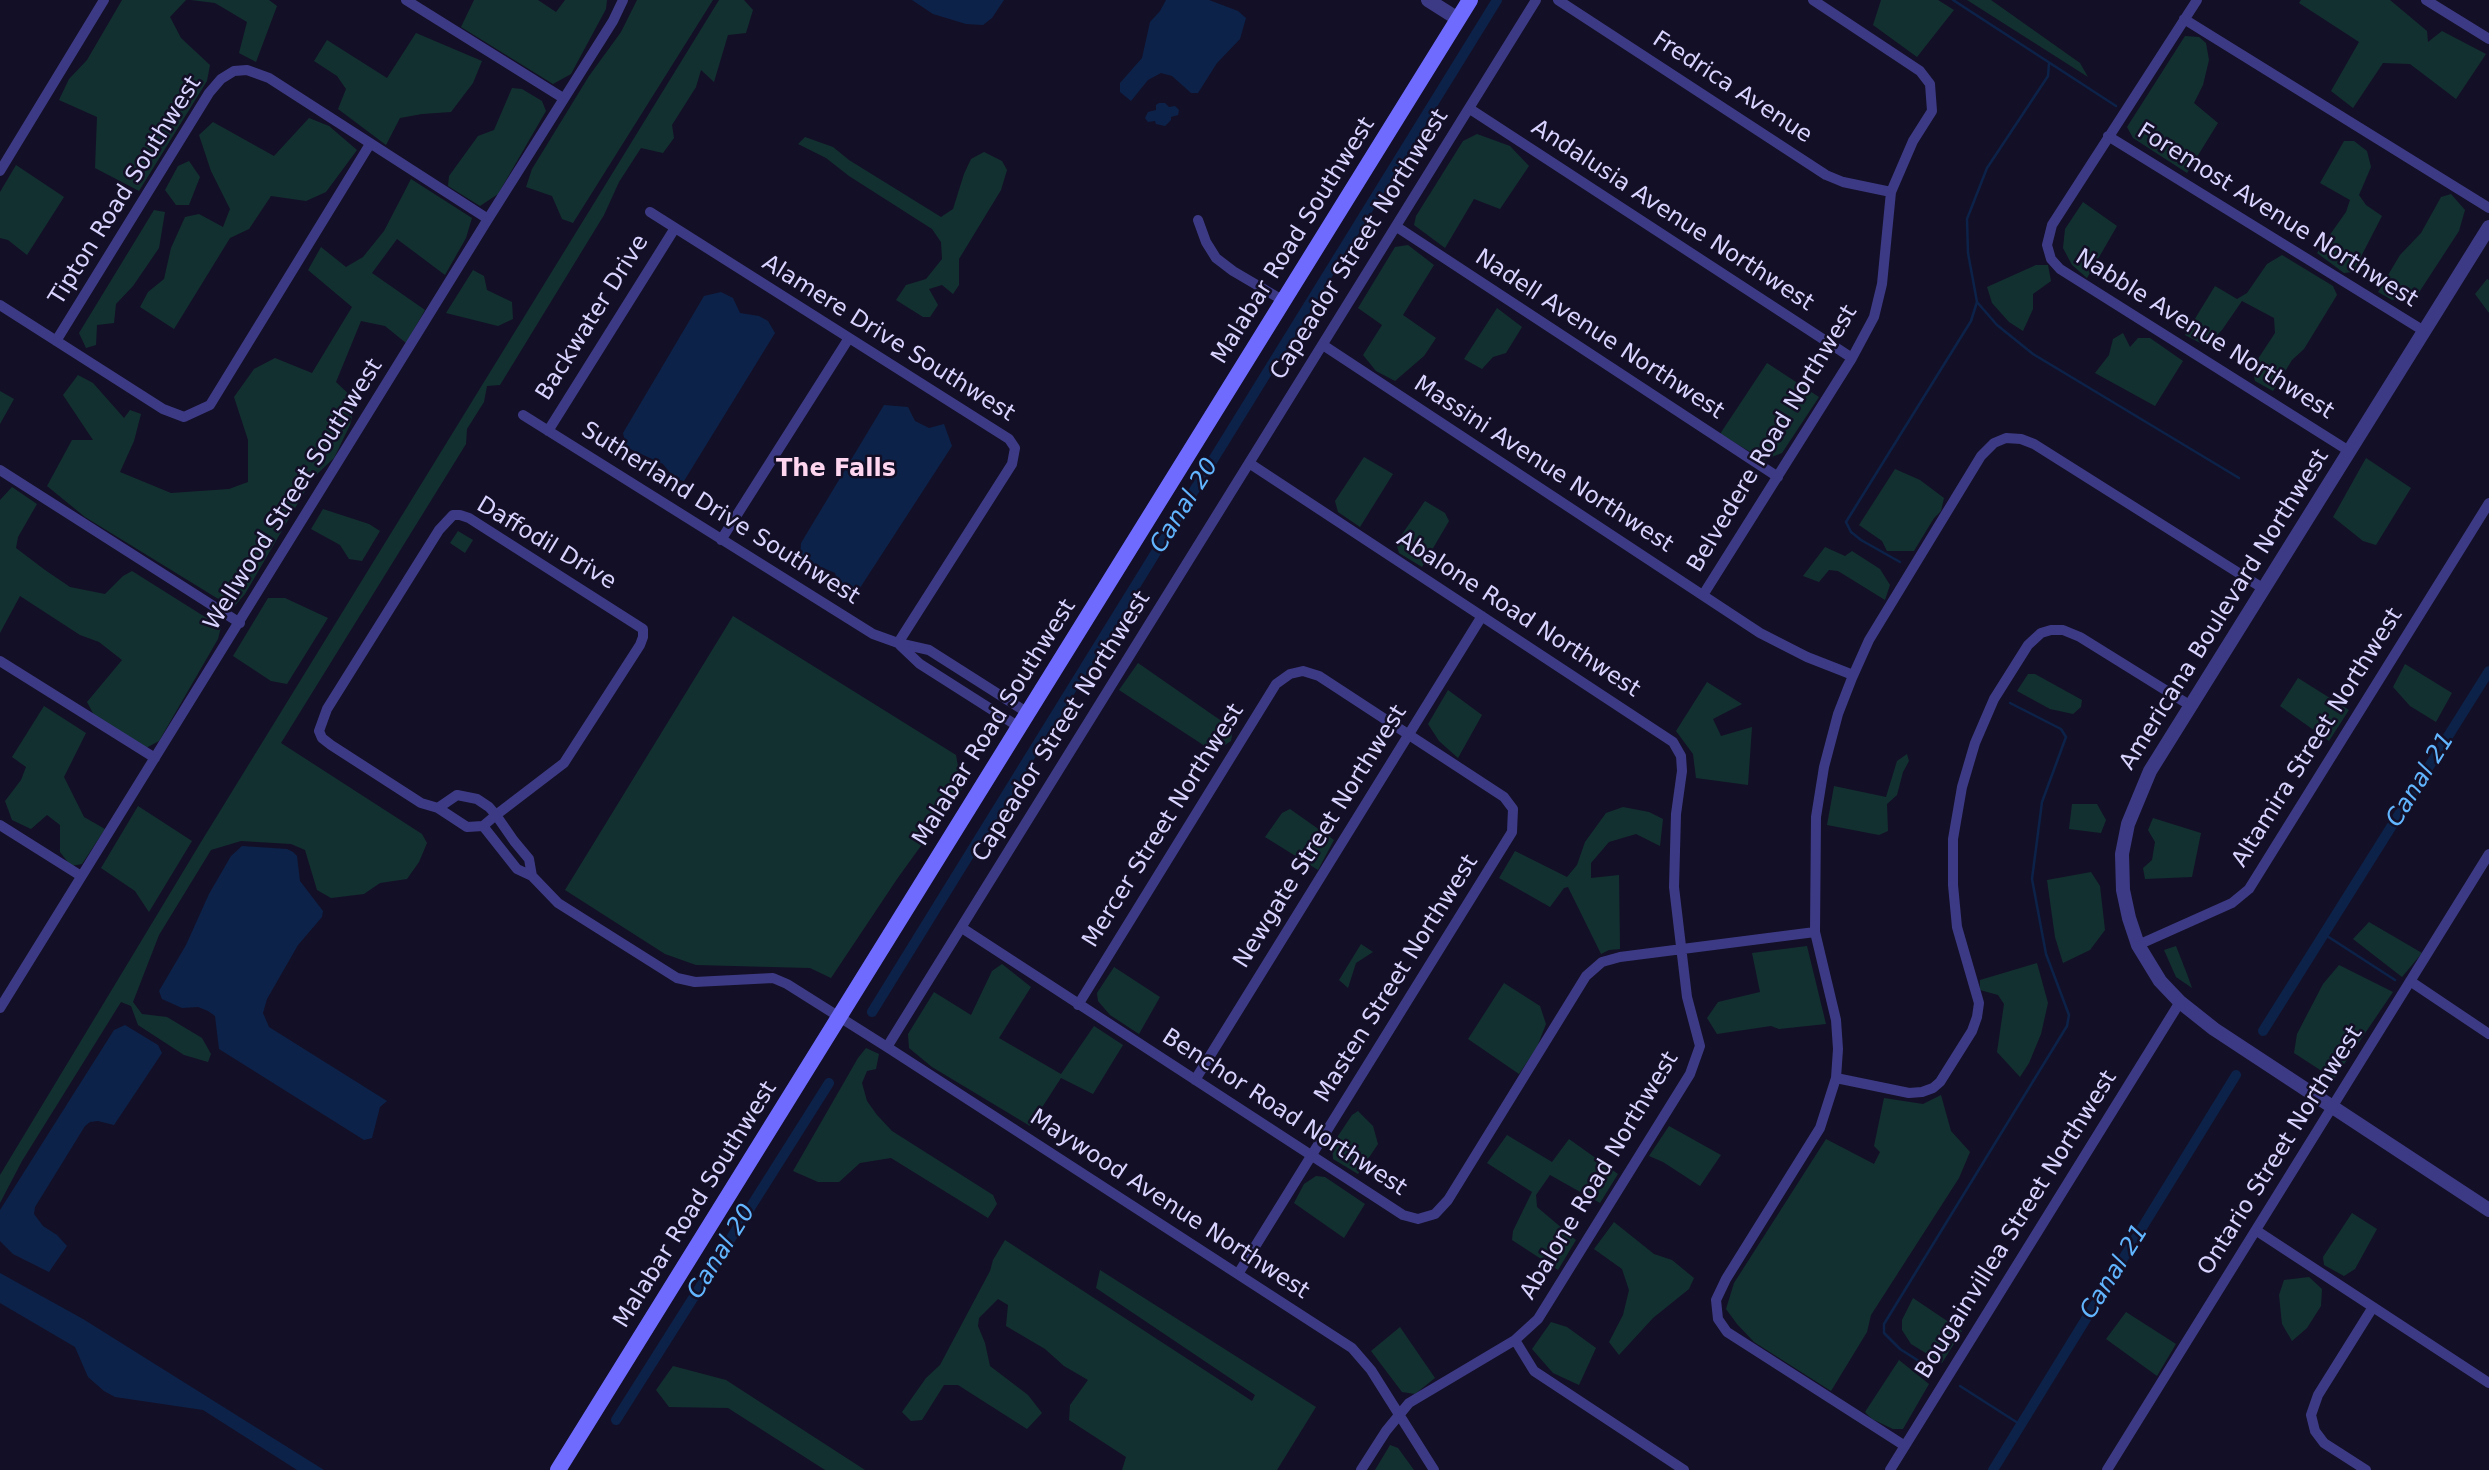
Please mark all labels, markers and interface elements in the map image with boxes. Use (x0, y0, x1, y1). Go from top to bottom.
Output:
street label: Fredrica Avenue (1647, 26, 1817, 150)
street label: Tipton Road Southwest (44, 71, 208, 311)
street label: Capeador Street Northwest (1265, 105, 1455, 385)
street label: Malabar Road Southwest (1207, 113, 1381, 369)
street label: Andalusia Avenue Northwest (1526, 114, 1818, 318)
street label: Foremost Avenue Northwest (2132, 118, 2422, 314)
street label: Backwater Drive (531, 230, 655, 406)
street label: Nadell Avenue Northwest (1469, 244, 1729, 426)
street label: Nabble Avenue Northwest (2070, 244, 2338, 426)
street label: Alamere Drive Southwest (757, 250, 1019, 428)
street label: Belvedere Road Northwest (1682, 301, 1864, 577)
street label: Wellwood Street Southwest (199, 354, 389, 636)
street label: Massini Avenue Northwest (1408, 371, 1678, 559)
street label: Sutherland Drive Southwest (576, 417, 864, 611)
street label: Americana Boulevard Northwest (2115, 445, 2335, 775)
water label: Canal 20 (1145, 453, 1225, 559)
district label: The Falls (776, 456, 896, 484)
street label: Daffodil Drive (471, 492, 621, 596)
street label: Abalone Road Northwest (1391, 526, 1645, 704)
street label: Capeador Street Northwest (967, 587, 1157, 867)
street label: Malabar Road Southwest (908, 595, 1082, 851)
street label: Altamira Street Northwest (2227, 603, 2409, 873)
street label: Mercer Street Northwest (1078, 699, 1250, 953)
street label: Newgate Street Northwest (1229, 700, 1413, 974)
water label: Canal 21 (2381, 727, 2461, 833)
street label: Masten Street Northwest (1309, 850, 1485, 1108)
street label: Ontario Street Northwest (2193, 1021, 2369, 1281)
street label: Benchor Road Northwest (1157, 1024, 1411, 1202)
street label: Abalone Road Northwest (1515, 1047, 1685, 1305)
street label: Bougainvillea Street Northwest (1910, 1066, 2124, 1384)
street label: Malabar Road Southwest (609, 1077, 783, 1333)
street label: Maywood Avenue Northwest (1024, 1104, 1314, 1306)
water label: Canal 20 (682, 1199, 762, 1305)
water label: Canal 21 (2075, 1219, 2155, 1325)

